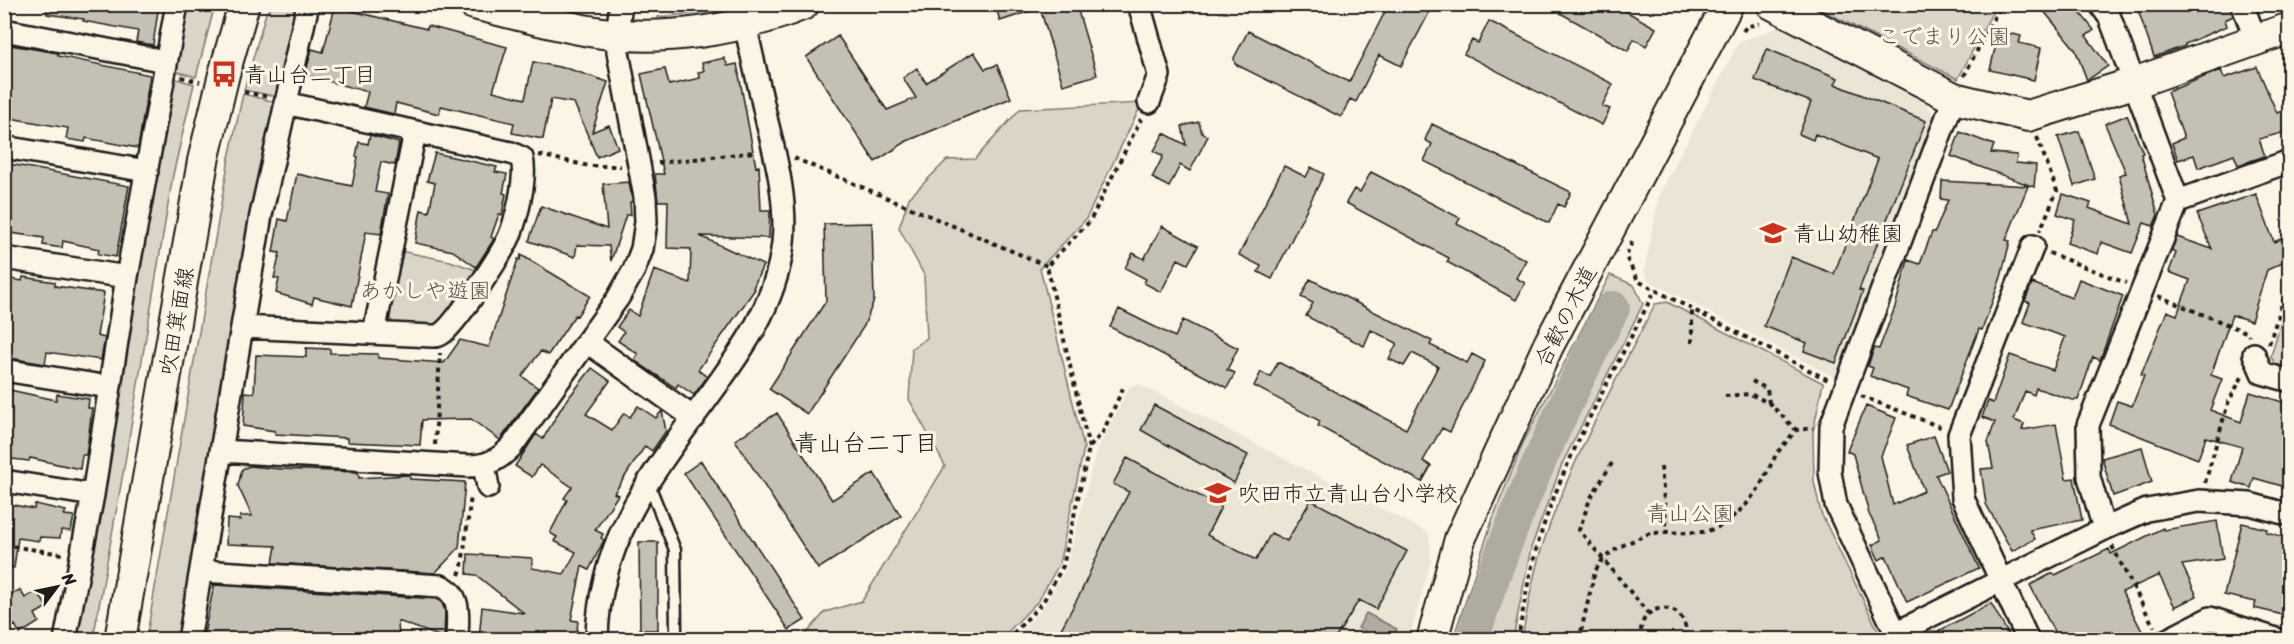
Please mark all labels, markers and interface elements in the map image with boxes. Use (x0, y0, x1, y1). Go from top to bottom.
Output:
park label: こでまり公園 (1878, 17, 2010, 56)
place label: 青山台二丁目 (244, 55, 376, 94)
bus stop icon: 青山台二丁目 (209, 59, 239, 89)
place label: 青山幼稚園 (1793, 214, 1903, 253)
school or university icon: 青山幼稚園 (1758, 218, 1788, 248)
street label: 合歓の木道 (1523, 258, 1608, 374)
street label: 吹田箕面線 (148, 264, 205, 379)
park label: あかしや遊園 (359, 271, 491, 310)
district label: 青山台二丁目 (794, 422, 938, 464)
place label: 吹田市立青山台小学校 (1238, 474, 1458, 513)
school or university icon: 吹田市立青山台小学校 (1203, 478, 1233, 508)
park label: 青山公園 (1646, 494, 1734, 533)
north arrow (27, 557, 87, 617)
text: N (54, 566, 85, 592)

